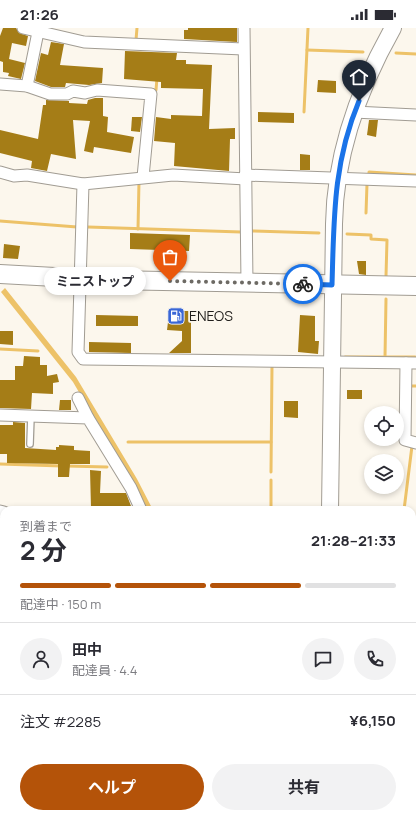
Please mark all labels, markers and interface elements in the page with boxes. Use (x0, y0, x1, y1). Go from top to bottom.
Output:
text: 21:26 (20, 4, 59, 25)
pin (342, 60, 376, 101)
icon: home (348, 66, 370, 88)
pin (153, 240, 187, 281)
icon: bag (159, 246, 181, 268)
courier (283, 264, 323, 304)
callout: ミニストップ (44, 267, 146, 295)
text: ミニストップ (56, 272, 134, 290)
icon: bike (292, 273, 314, 295)
fuel station icon: ENEOS (166, 306, 186, 326)
place label: ENEOS (189, 306, 233, 325)
map controls (364, 406, 404, 494)
button: locate (364, 406, 404, 446)
button: layers (364, 454, 404, 494)
text: 到着まで (20, 517, 72, 535)
text: 21:28–21:33 (311, 530, 396, 551)
text: 2 分 (20, 532, 67, 568)
text: 配達中 · 150 m (20, 595, 101, 613)
button: person (20, 638, 62, 680)
button: chat (302, 638, 344, 680)
button: phone (354, 638, 396, 680)
text: 田中 (72, 639, 102, 660)
text: 配達員 · 4.4 (72, 661, 138, 679)
text: ¥6,150 (350, 710, 396, 731)
text: 注文 #2285 (20, 711, 101, 732)
button: ヘルプ (20, 764, 204, 810)
button: 共有 (212, 764, 396, 810)

